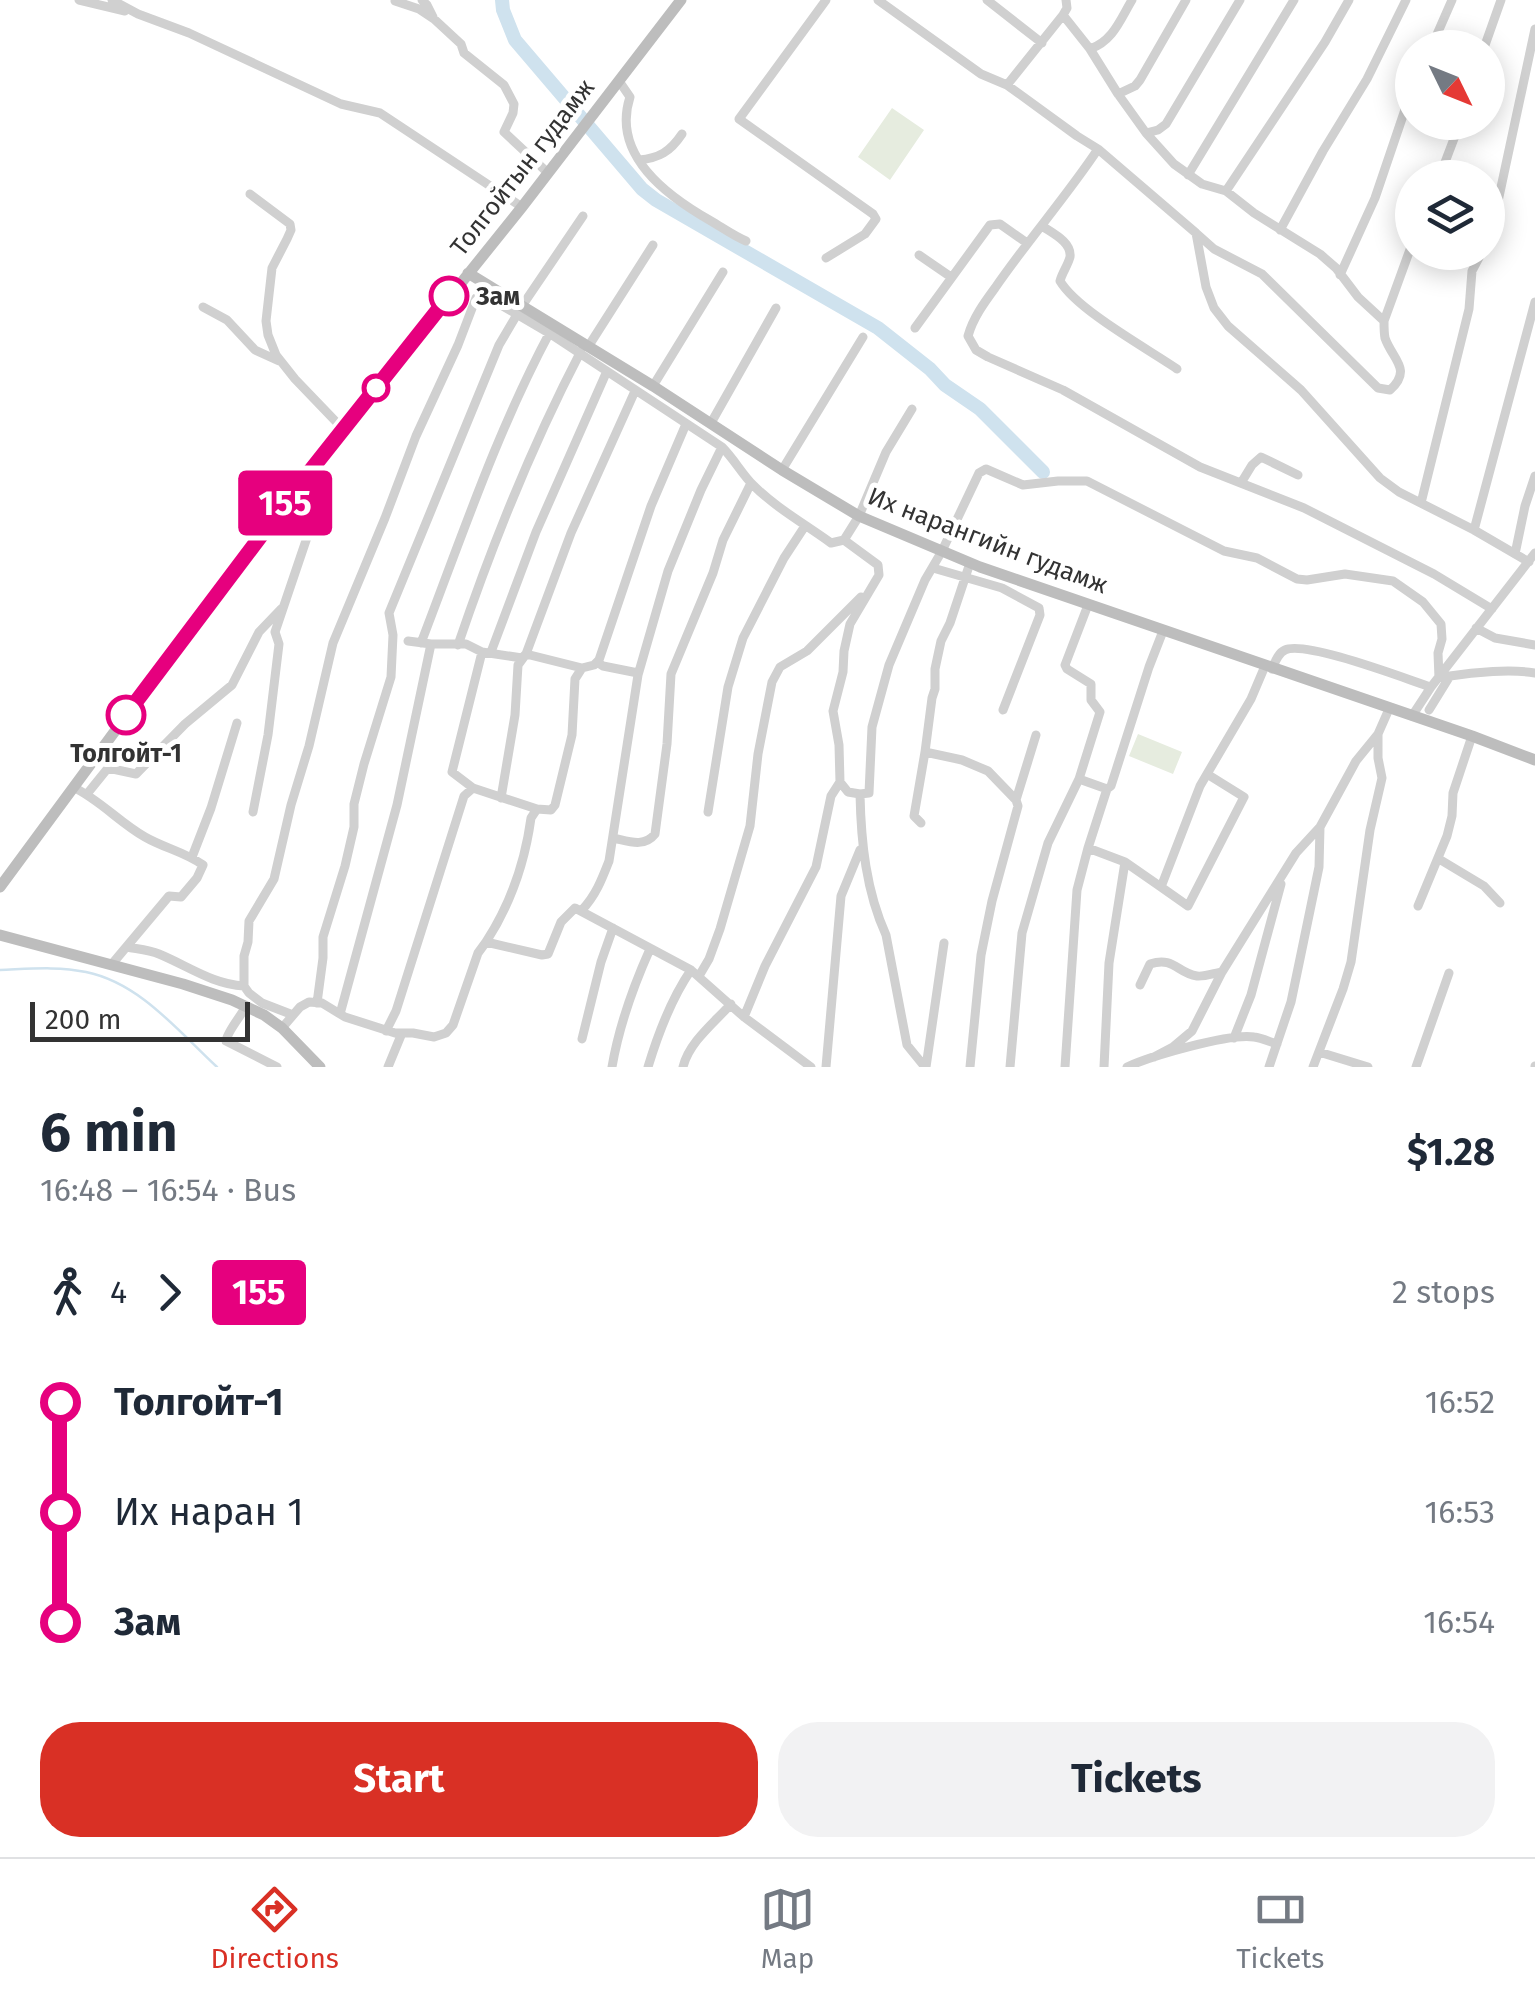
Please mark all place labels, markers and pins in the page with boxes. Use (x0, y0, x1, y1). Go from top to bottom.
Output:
marker: Зам (430, 277, 468, 315)
place label: Зам (475, 282, 520, 312)
unlabelled marker (363, 375, 389, 401)
marker: Толгойт-1 (107, 696, 145, 734)
place label: Толгойт-1 (70, 739, 182, 769)

